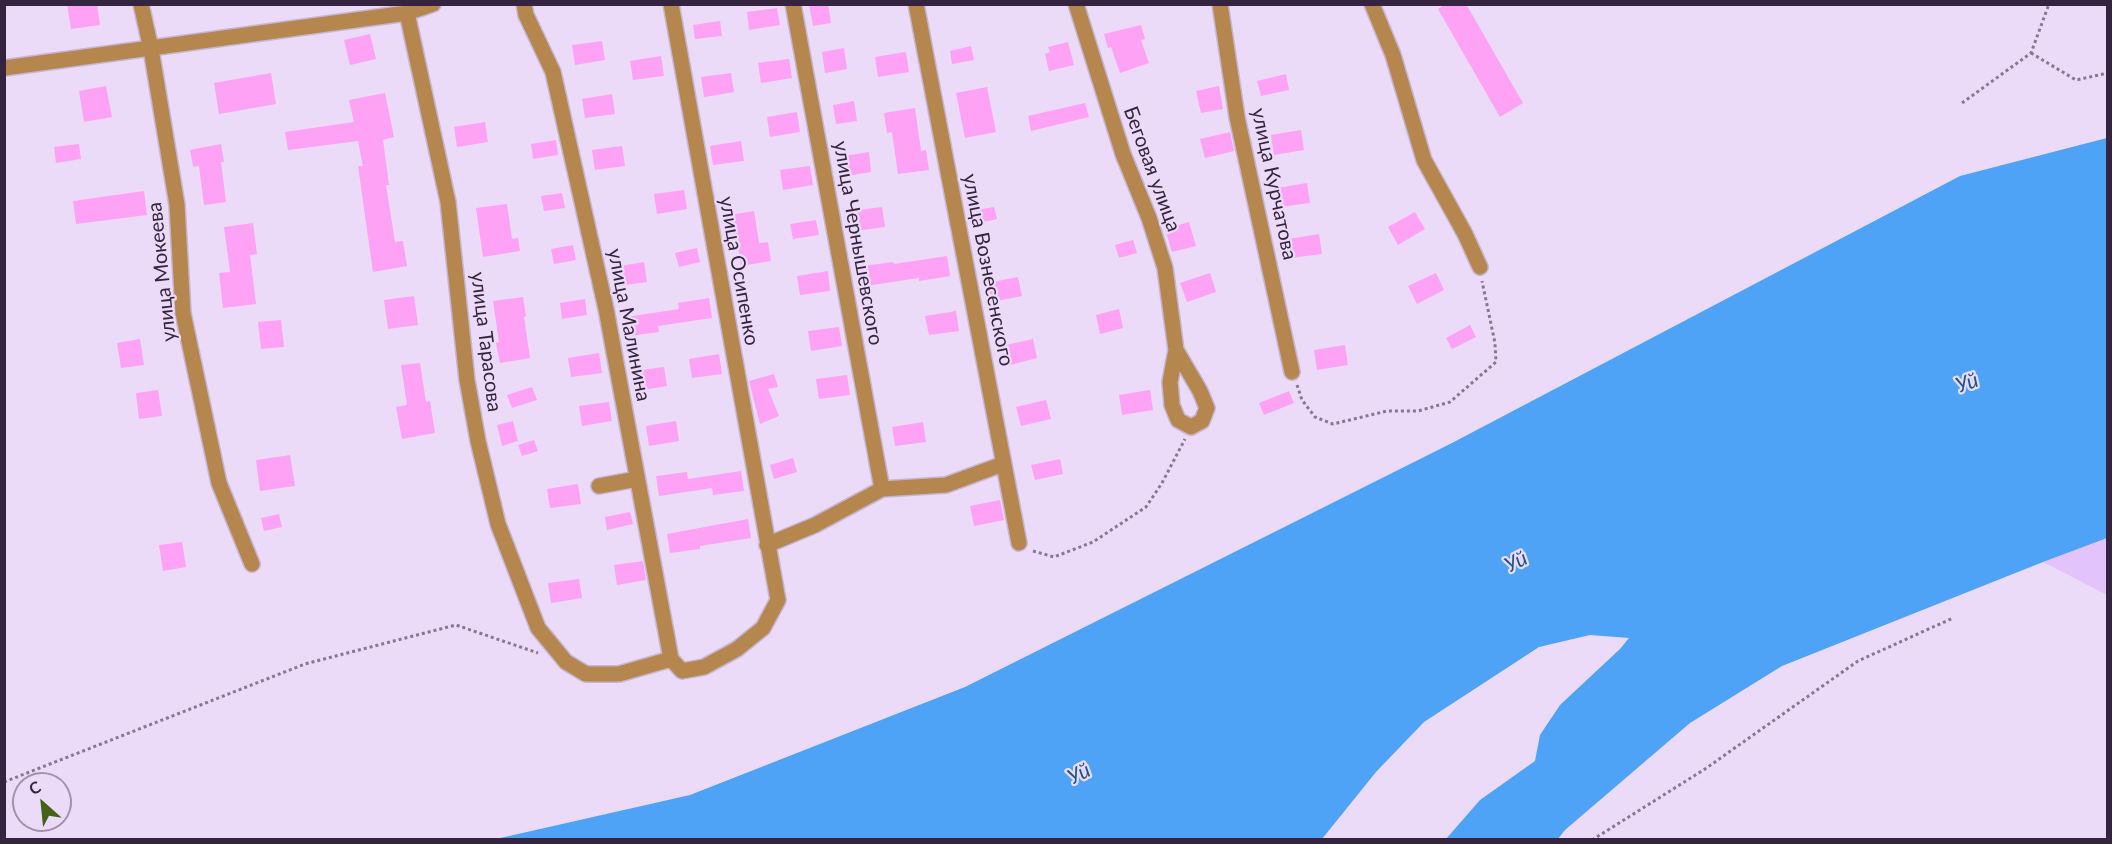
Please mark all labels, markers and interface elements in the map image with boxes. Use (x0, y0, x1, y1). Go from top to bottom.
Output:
street label: Беговая улица (1118, 103, 1186, 235)
street label: улица Курчатова (1246, 106, 1302, 262)
street label: улица Чернышевского (828, 139, 888, 347)
street label: улица Вознесенского (958, 172, 1018, 368)
street label: улица Осипенко (714, 195, 764, 347)
street label: улица Мокеева (143, 201, 181, 343)
street label: улица Малинина (602, 247, 656, 403)
street label: улица Тарасова (466, 271, 506, 413)
water label: Уй (1952, 367, 1982, 399)
water label: Уй (1501, 546, 1531, 578)
water label: Уй (1064, 758, 1094, 790)
north arrow (12, 772, 72, 832)
text: С (25, 776, 44, 798)

